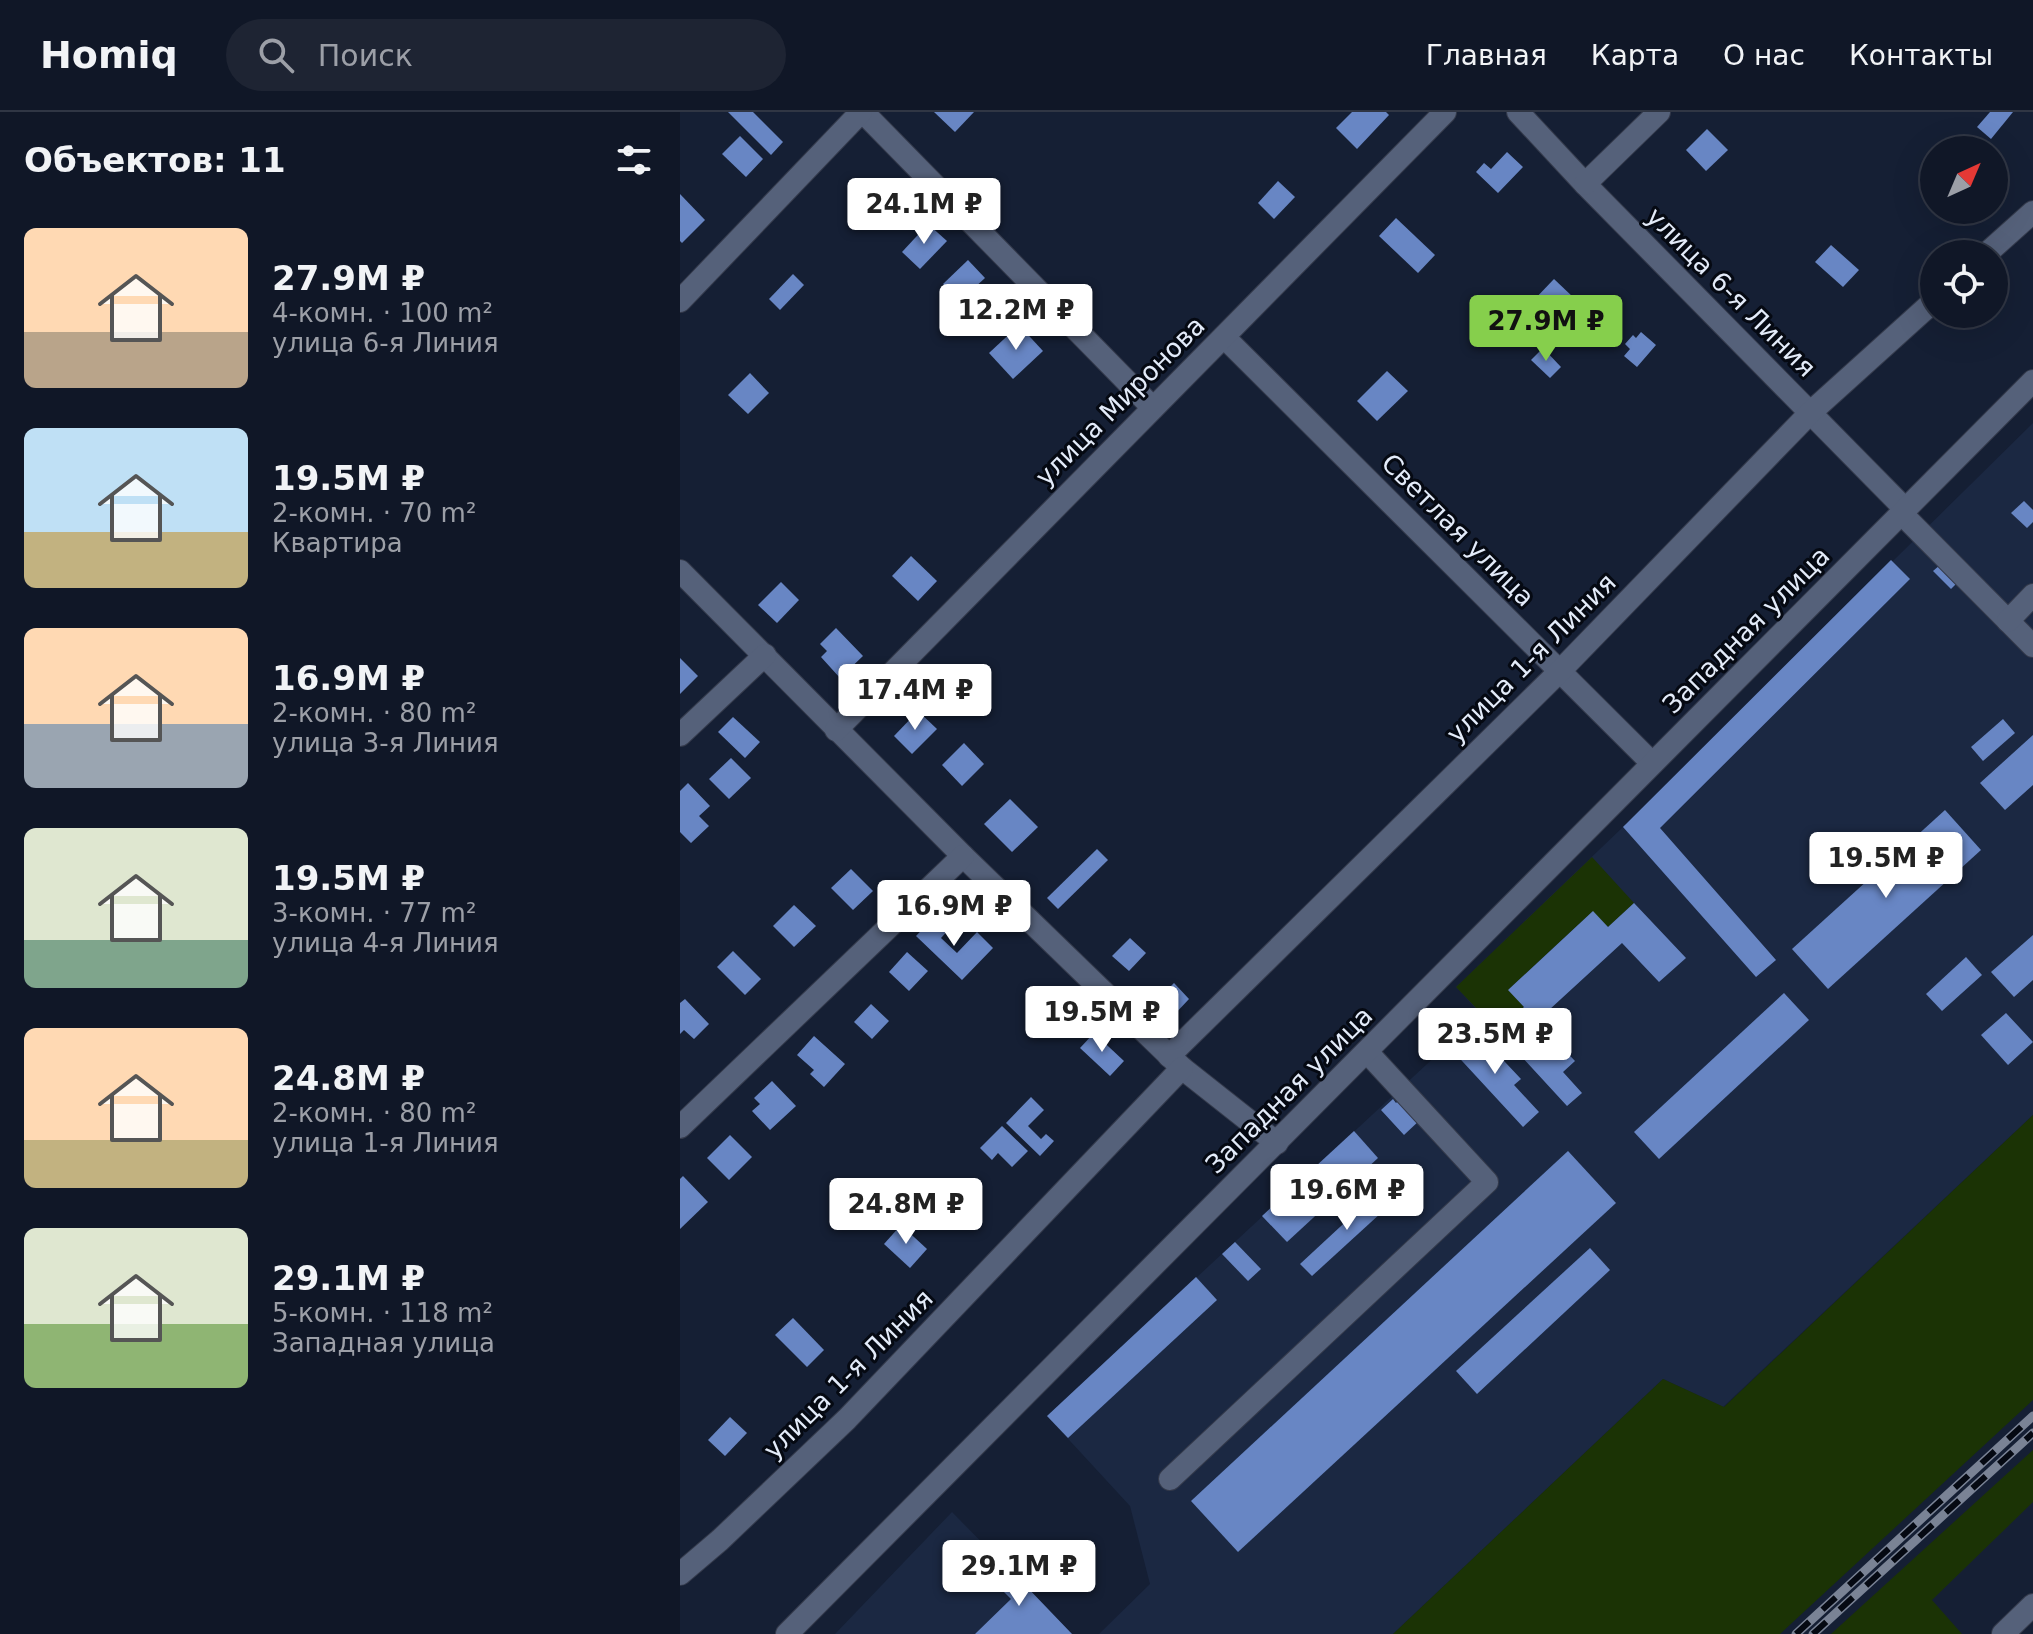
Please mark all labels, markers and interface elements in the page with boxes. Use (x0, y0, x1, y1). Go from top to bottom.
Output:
search box (226, 19, 786, 91)
text: Homiq (40, 33, 178, 77)
icon: search (254, 33, 298, 77)
text: Поиск (318, 38, 413, 73)
text: Главная (1426, 39, 1547, 72)
text: Карта (1591, 39, 1679, 72)
text: О нас (1723, 39, 1805, 72)
text: Контакты (1849, 39, 1993, 72)
north arrow (1920, 136, 2008, 224)
map controls (1920, 136, 2008, 328)
icon: filters (612, 138, 656, 182)
text: Объектов: 11 (24, 140, 286, 180)
pin: 24.1M ₽ (850, 178, 998, 246)
text: 24.1M ₽ (865, 189, 983, 219)
street label: улица 6-я Линия (1640, 201, 1822, 383)
button: locate (1920, 240, 2008, 328)
text: 27.9M ₽ (272, 258, 425, 298)
icon: home (88, 260, 184, 356)
pin: 12.2M ₽ (942, 284, 1090, 352)
text: 12.2M ₽ (957, 295, 1075, 325)
pin: 27.9M ₽ (1472, 295, 1620, 363)
text: 4-комн. · 100 m² (272, 298, 493, 328)
text: 27.9M ₽ (1487, 306, 1605, 336)
street label: улица Миронова (1029, 310, 1211, 492)
text: улица 6-я Линия (272, 328, 499, 358)
street label: Светлая улица (1375, 447, 1541, 613)
text: 19.5M ₽ (272, 458, 425, 498)
icon: home (88, 460, 184, 556)
text: 2-комн. · 70 m² (272, 498, 476, 528)
text: Квартира (272, 528, 403, 558)
street label: Западная улица (1657, 541, 1835, 719)
street label: улица 1-я Линия (1440, 567, 1622, 749)
text: 16.9M ₽ (272, 658, 425, 698)
icon: home (88, 660, 184, 756)
pin: 17.4M ₽ (841, 664, 989, 732)
text: 17.4M ₽ (856, 675, 974, 705)
text: 2-комн. · 80 m² (272, 698, 476, 728)
text: улица 3-я Линия (272, 728, 499, 758)
pin: 19.5M ₽ (1812, 832, 1960, 900)
text: 19.5M ₽ (1827, 843, 1945, 873)
text: 19.5M ₽ (272, 858, 425, 898)
icon: home (88, 860, 184, 956)
pin: 16.9M ₽ (880, 880, 1028, 948)
text: 16.9M ₽ (895, 891, 1013, 921)
text: 3-комн. · 77 m² (272, 898, 476, 928)
text: улица 4-я Линия (272, 928, 499, 958)
pin: 19.5M ₽ (1028, 986, 1176, 1054)
text: 19.5M ₽ (1043, 997, 1161, 1027)
street label: Западная улица (1200, 1001, 1378, 1179)
pin: 23.5M ₽ (1421, 1008, 1569, 1076)
text: 23.5M ₽ (1436, 1019, 1554, 1049)
text: 24.8M ₽ (272, 1058, 425, 1098)
icon: home (88, 1060, 184, 1156)
text: 2-комн. · 80 m² (272, 1098, 476, 1128)
text: улица 1-я Линия (272, 1128, 499, 1158)
pin: 19.6M ₽ (1273, 1164, 1421, 1232)
text: 19.6M ₽ (1288, 1175, 1406, 1205)
pin: 24.8M ₽ (832, 1178, 980, 1246)
text: 24.8M ₽ (847, 1189, 965, 1219)
text: 29.1M ₽ (272, 1258, 425, 1298)
icon: home (88, 1260, 184, 1356)
street label: улица 1-я Линия (757, 1283, 939, 1465)
text: 5-комн. · 118 m² (272, 1298, 493, 1328)
text: Западная улица (272, 1328, 495, 1358)
pin: 29.1M ₽ (945, 1540, 1093, 1608)
text: 29.1M ₽ (960, 1551, 1078, 1581)

